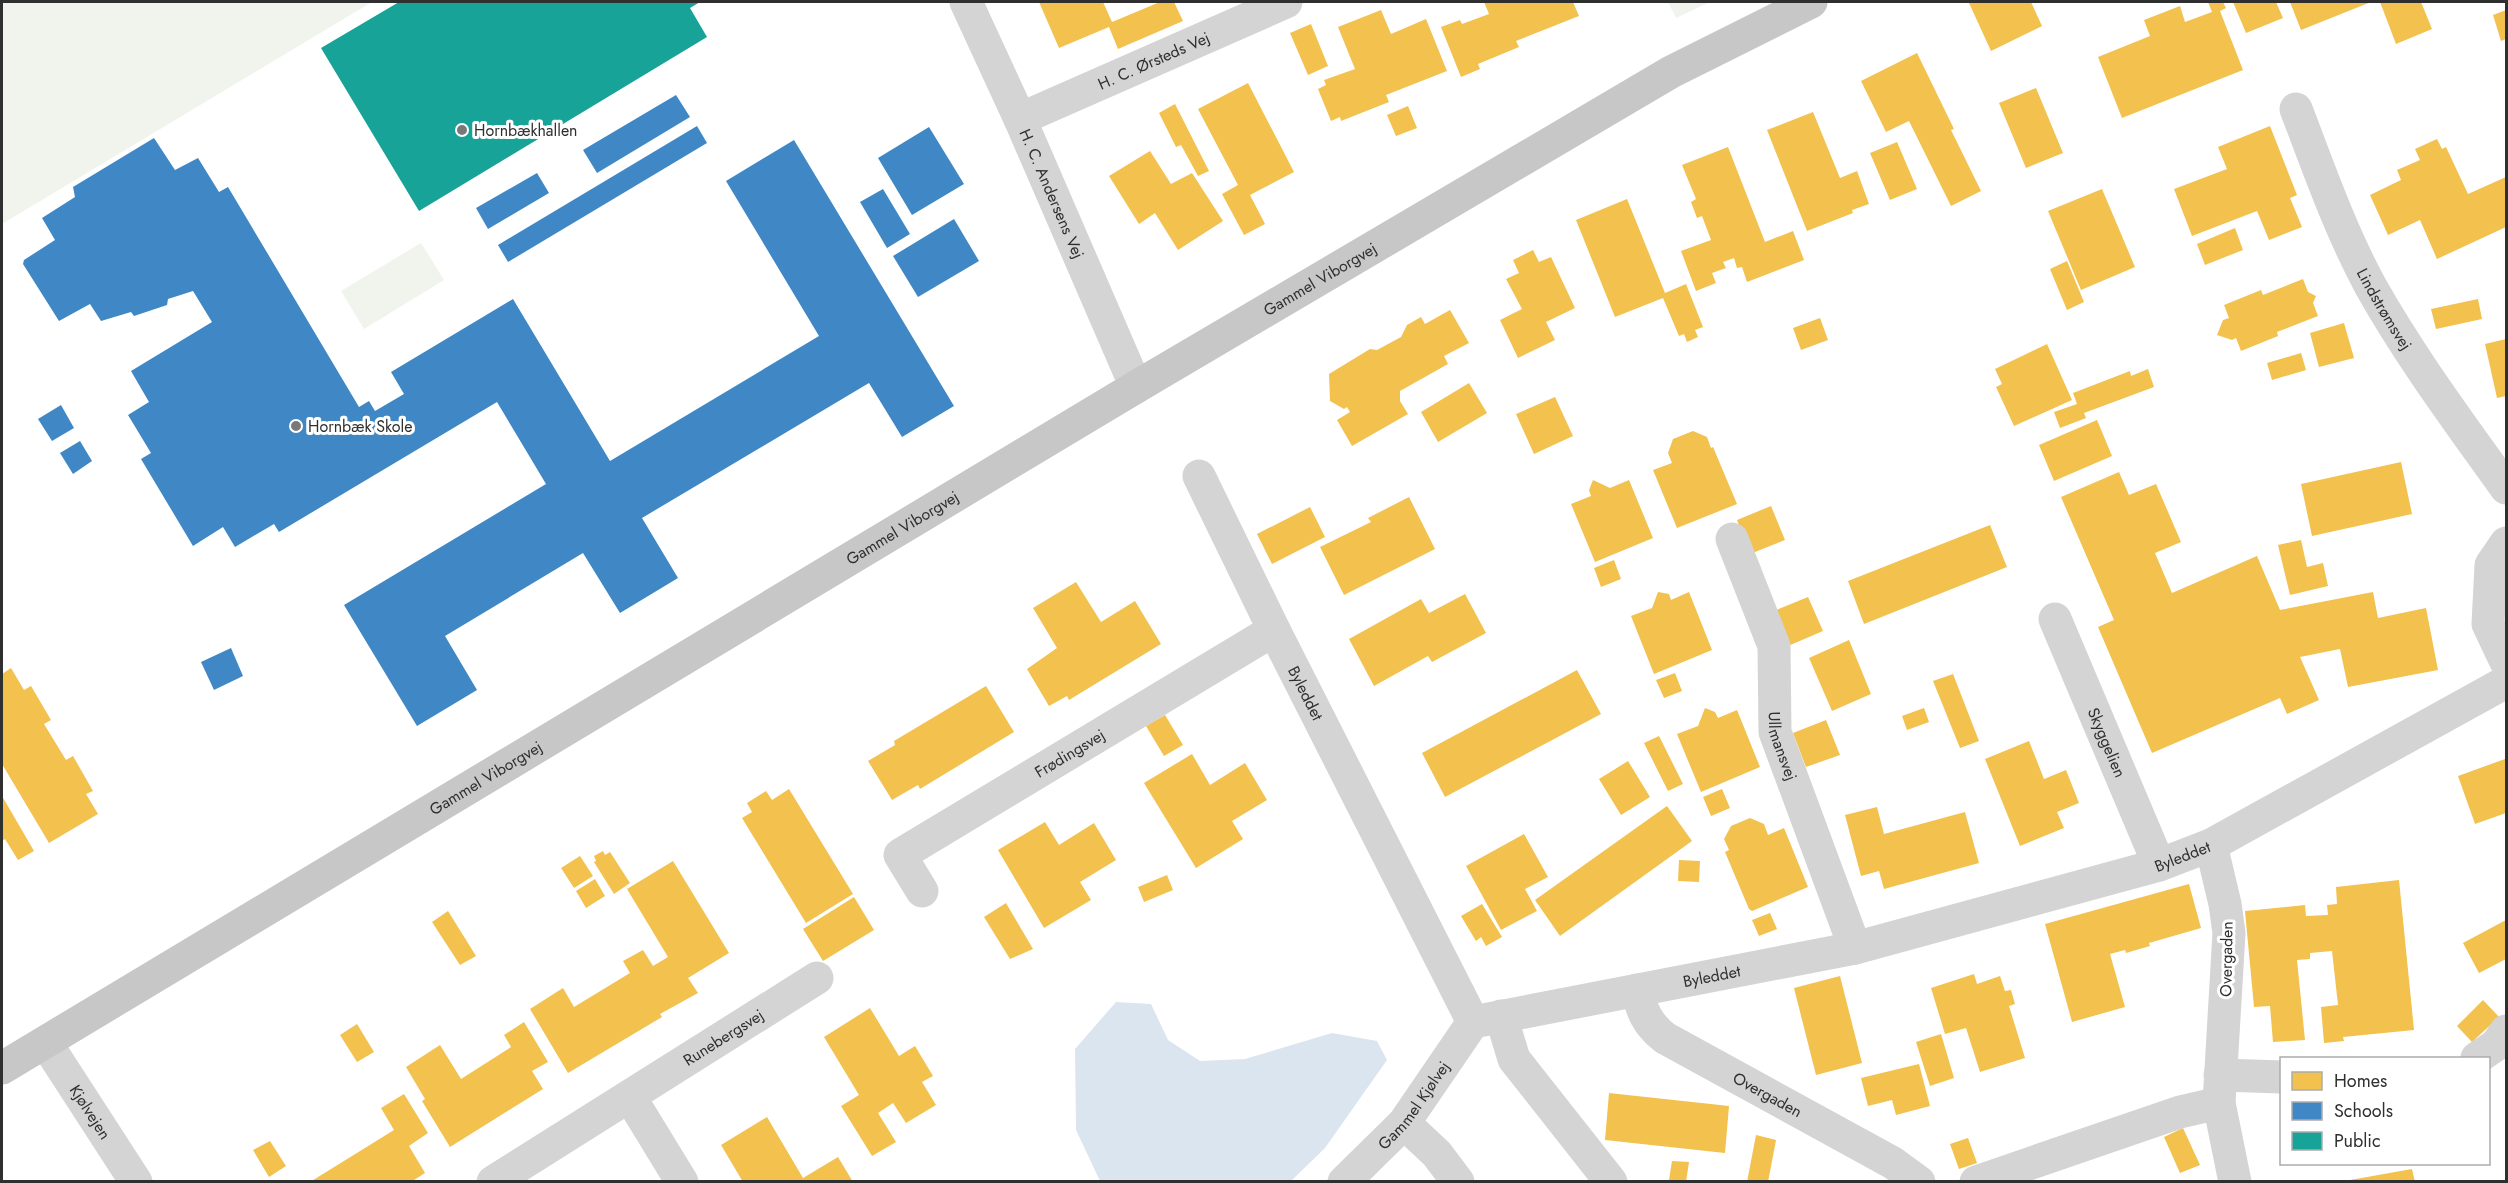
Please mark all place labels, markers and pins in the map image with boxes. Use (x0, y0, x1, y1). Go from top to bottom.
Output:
place label: Hornbækhallen (474, 119, 578, 142)
marker: Hornbækhallen (455, 123, 469, 137)
place label: Hornbæk Skole (308, 415, 412, 438)
marker: Hornbæk Skole (289, 419, 303, 433)

